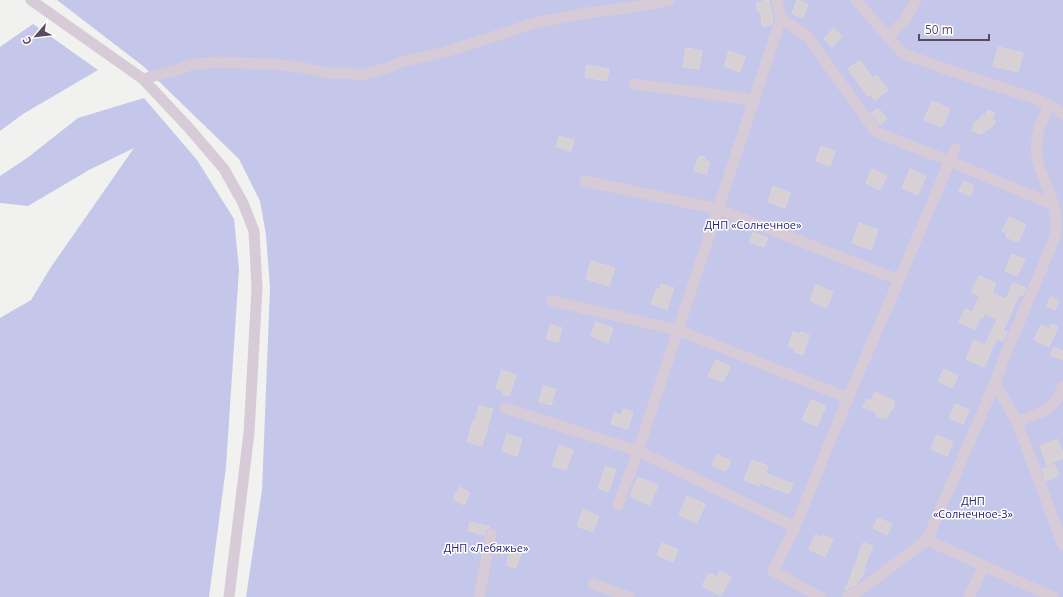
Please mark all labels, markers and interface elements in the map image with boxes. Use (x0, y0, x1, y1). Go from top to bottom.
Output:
north arrow (16, 16, 56, 56)
scale bar (919, 16, 989, 42)
text: 50 m (925, 21, 953, 38)
text: С (18, 34, 35, 48)
park label: ДНП «Солнечное» (705, 217, 802, 232)
park label: ДНП «Солнечное-3» (933, 493, 1014, 521)
park label: ДНП «Лебяжье» (444, 540, 529, 555)

